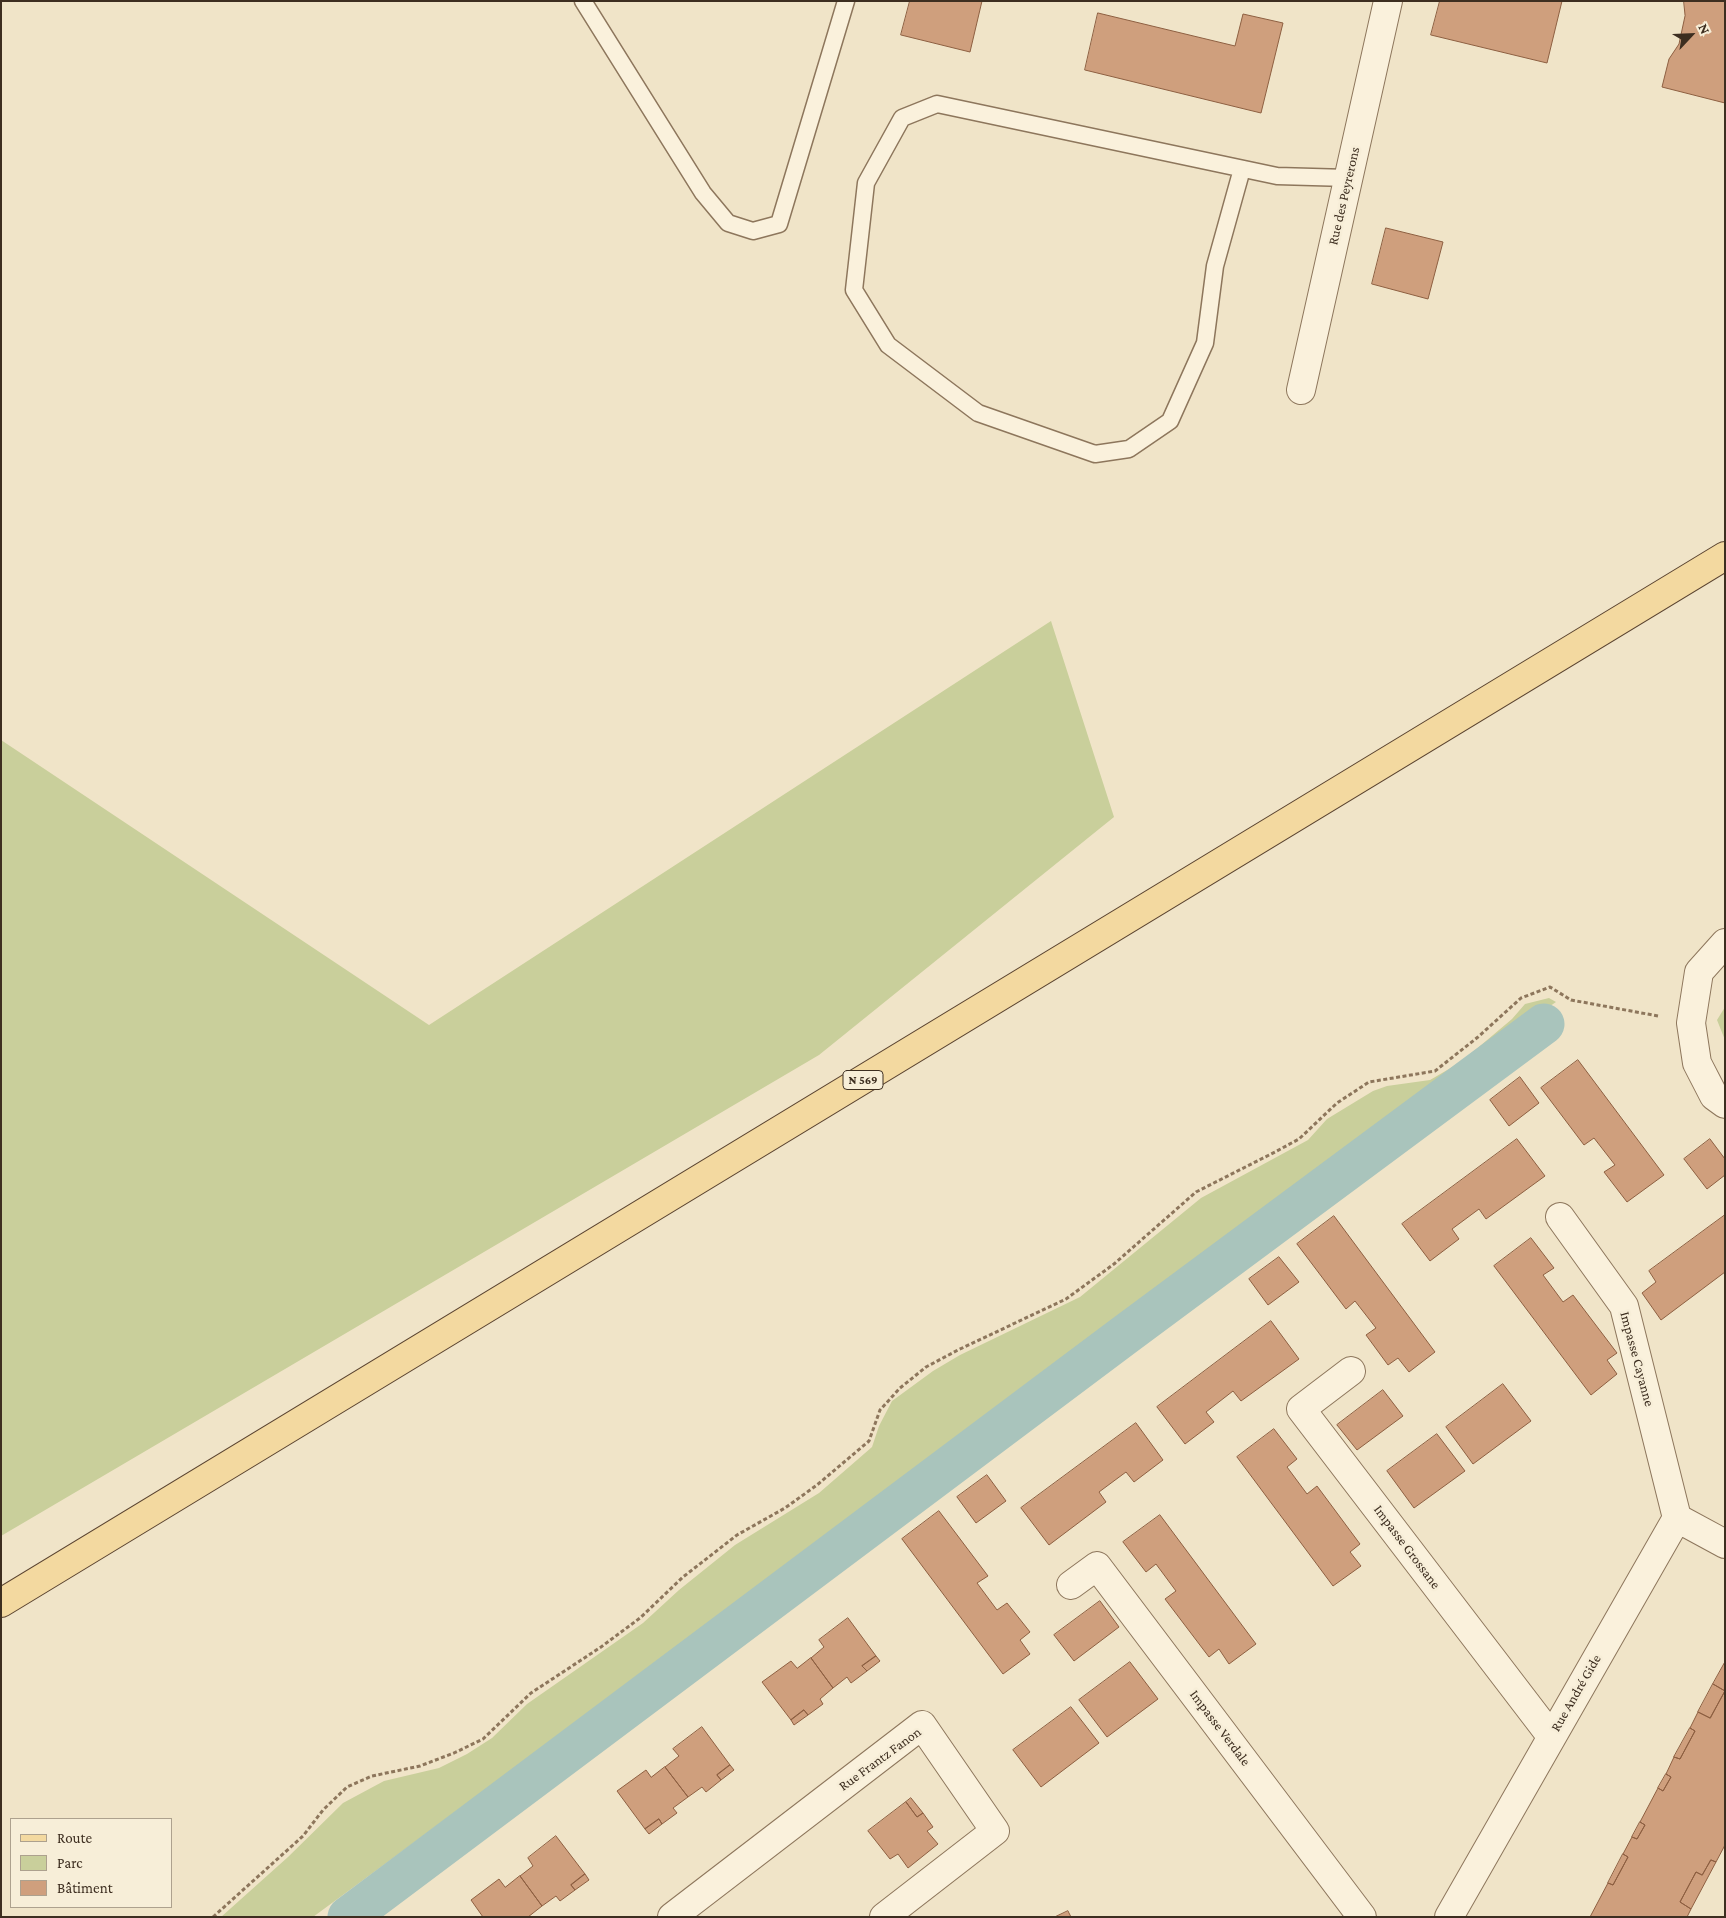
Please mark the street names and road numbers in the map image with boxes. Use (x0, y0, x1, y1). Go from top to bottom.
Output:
street label: Rue des Peyrerons (1325, 145, 1363, 247)
road number: N 569 (843, 1070, 883, 1090)
street label: Impasse Cayanne (1616, 1310, 1658, 1408)
street label: Impasse Grossane (1370, 1502, 1444, 1592)
street label: Rue André Gide (1547, 1652, 1605, 1734)
street label: Impasse Verdale (1186, 1687, 1254, 1769)
street label: Rue Frantz Fanon (836, 1724, 924, 1794)

